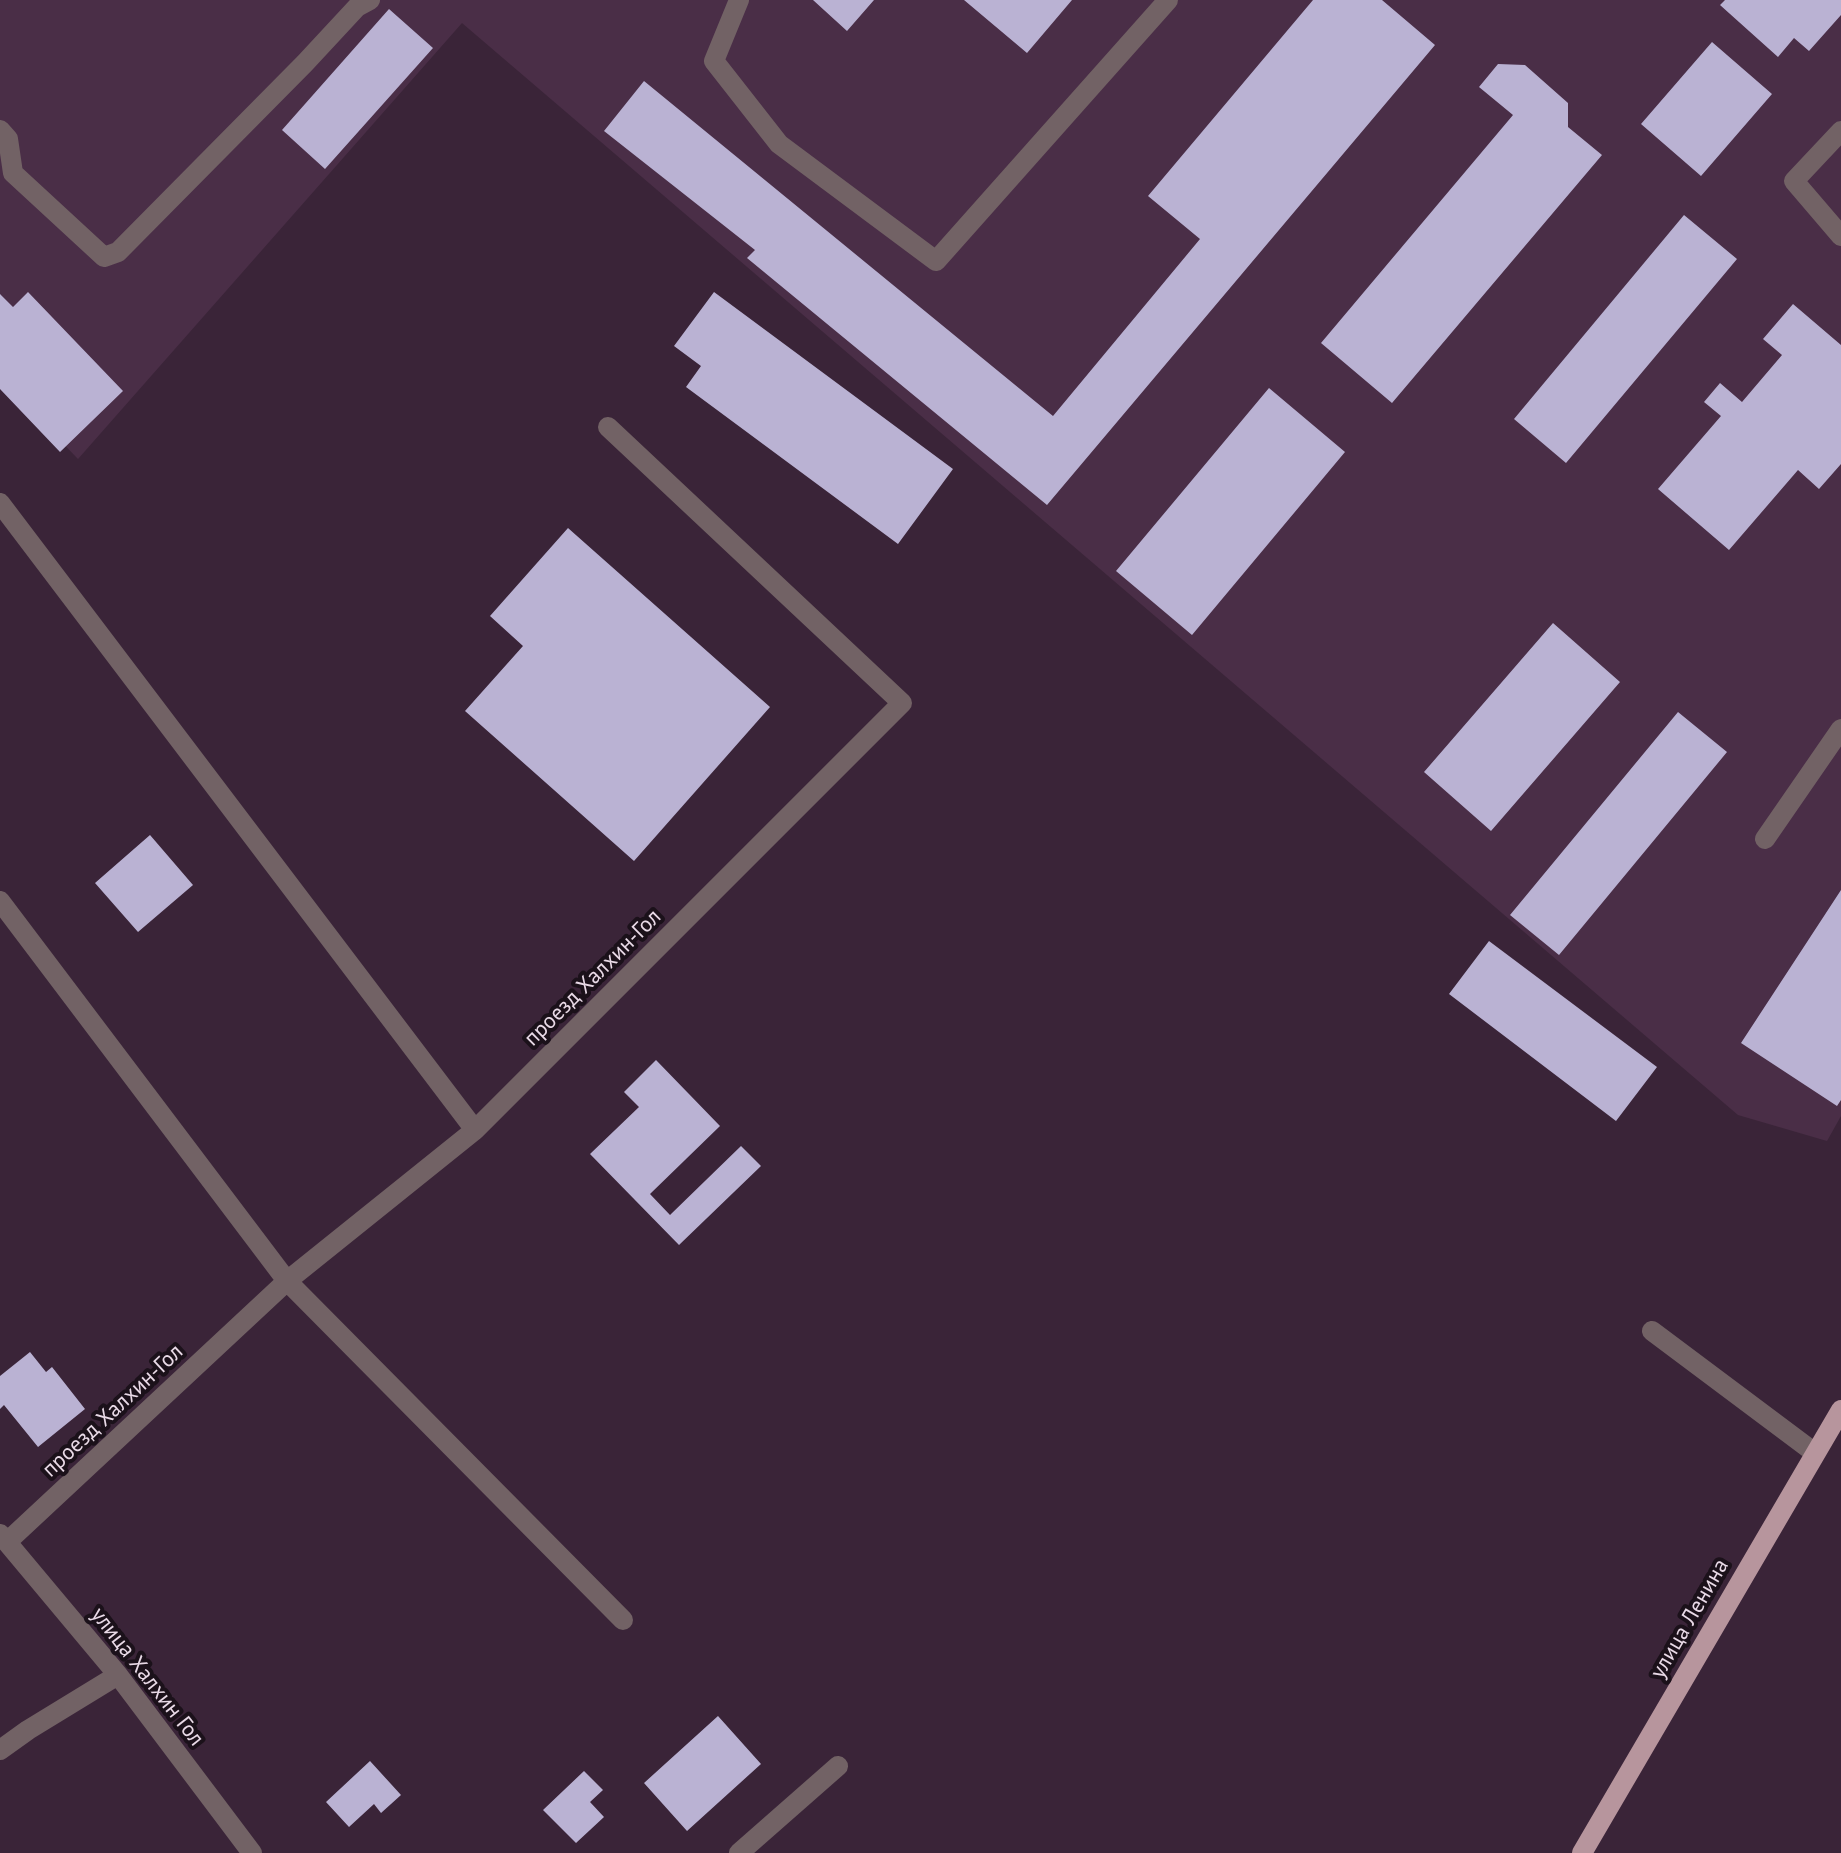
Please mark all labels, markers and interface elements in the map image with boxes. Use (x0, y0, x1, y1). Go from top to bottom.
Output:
street label: проезд Халхин-Гол (519, 904, 667, 1052)
street label: проезд Халхин-Гол (37, 1339, 189, 1483)
street label: улица Ленина (1645, 1555, 1735, 1683)
street label: улица Халхин Гол (85, 1602, 209, 1752)

